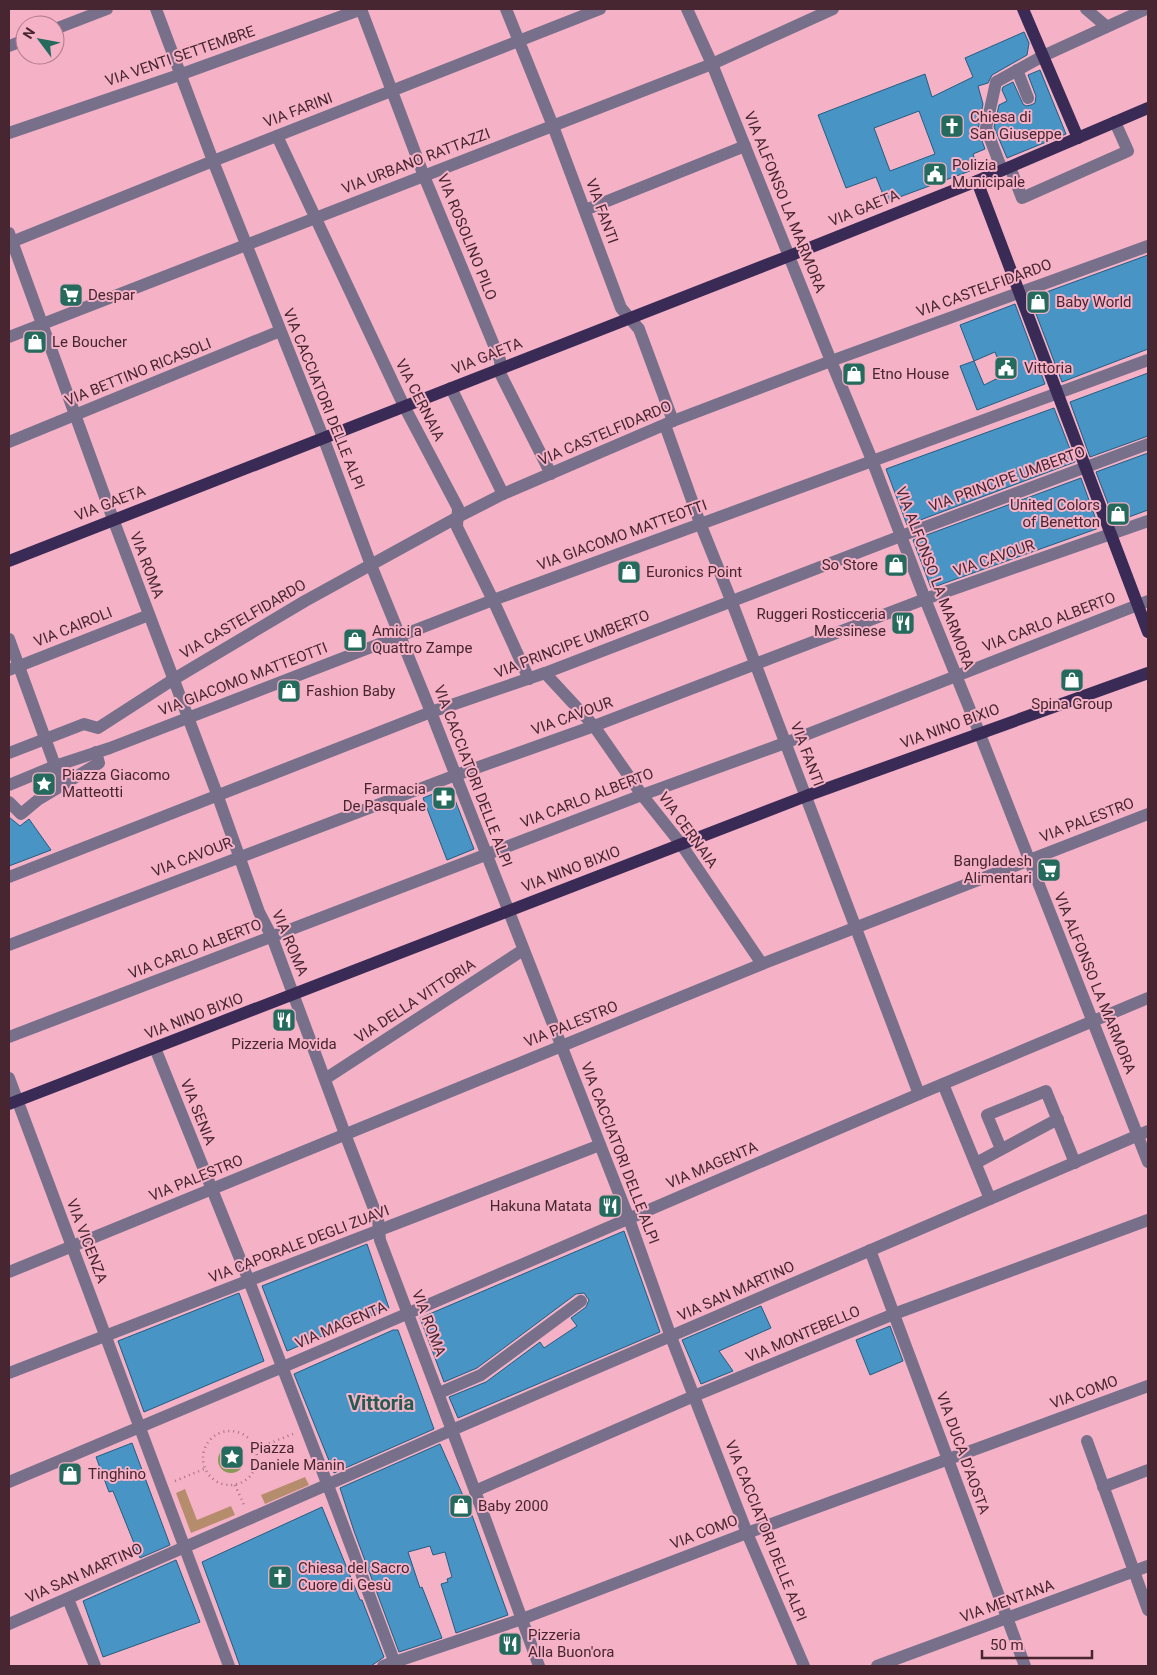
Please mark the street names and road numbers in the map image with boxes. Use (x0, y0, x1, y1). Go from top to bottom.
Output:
street label: VIA VENTI SETTEMBRE (103, 22, 258, 90)
street label: VIA FARINI (261, 89, 335, 131)
street label: VIA ALFONSO LA MARMORA (740, 109, 830, 295)
street label: VIA URBANO RATTAZZI (339, 124, 493, 198)
street label: VIA ROSOLINO PILO (433, 171, 501, 303)
street label: VIA FANTI (582, 176, 622, 246)
street label: VIA GAETA (826, 186, 902, 230)
street label: VIA CASTELFIDARDO (914, 255, 1054, 321)
street label: VIA CACCIATORI DELLE ALPI (279, 306, 369, 492)
street label: VIA BETTINO RICASOLI (62, 334, 214, 410)
street label: VIA GAETA (449, 334, 525, 378)
street label: VIA CERNAIA (392, 356, 448, 444)
street label: VIA CASTELFIDARDO (536, 397, 674, 469)
street label: VIA PRINCIPE UMBERTO (927, 442, 1087, 516)
street label: VIA GAETA (72, 481, 148, 525)
street label: VIA ALFONSO LA MARMORA (892, 484, 978, 672)
street label: VIA GIACOMO MATTEOTTI (535, 496, 709, 574)
street label: VIA ROMA (126, 529, 168, 601)
street label: VIA CAVOUR (951, 536, 1037, 580)
street label: VIA CASTELFIDARDO (177, 576, 309, 662)
street label: VIA CARLO ALBERTO (980, 588, 1118, 656)
street label: VIA CAIROLI (31, 603, 115, 651)
street label: VIA PRINCIPE UMBERTO (492, 606, 652, 682)
street label: VIA GIACOMO MATTEOTTI (156, 638, 330, 720)
street label: VIA CACCIATORI DELLE ALPI (430, 682, 516, 870)
street label: VIA CAVOUR (529, 693, 615, 739)
street label: VIA NINO BIXIO (898, 700, 1002, 752)
street label: VIA FANTI (786, 719, 828, 789)
street label: VIA CARLO ALBERTO (518, 764, 656, 832)
street label: VIA CERNAIA (654, 789, 722, 872)
street label: VIA PALESTRO (1037, 794, 1137, 846)
street label: VIA CAVOUR (149, 833, 235, 881)
street label: VIA NINO BIXIO (519, 842, 623, 896)
street label: VIA ALFONSO LA MARMORA (1050, 890, 1140, 1076)
street label: VIA ROMA (268, 907, 312, 979)
street label: VIA CARLO ALBERTO (126, 915, 264, 983)
street label: VIA DELLA VITTORIA (351, 955, 479, 1047)
street label: VIA NINO BIXIO (142, 989, 246, 1043)
street label: VIA PALESTRO (521, 997, 621, 1051)
street label: VIA CACCIATORI DELLE ALPI (577, 1059, 663, 1247)
street label: VIA SENIA (177, 1076, 219, 1148)
street label: VIA MAGENTA (664, 1138, 761, 1192)
street label: VIA PALESTRO (146, 1151, 246, 1205)
street label: VIA VICENZA (63, 1196, 111, 1286)
street label: VIA CAPORALE DEGLI ZUAVI (206, 1201, 392, 1287)
street label: VIA SAN MARTINO (675, 1257, 797, 1325)
street label: VIA ROMA (408, 1287, 450, 1359)
street label: VIA MAGENTA (293, 1298, 390, 1352)
street label: VIA MONTEBELLO (743, 1302, 863, 1366)
street label: VIA COMO (1048, 1371, 1120, 1413)
street label: VIA DUCA D'AOSTA (933, 1389, 994, 1517)
street label: VIA CACCIATORI DELLE ALPI (721, 1438, 811, 1624)
street label: VIA COMO (668, 1511, 740, 1553)
street label: VIA SAN MARTINO (23, 1539, 145, 1607)
street label: VIA MENTANA (958, 1576, 1056, 1626)

